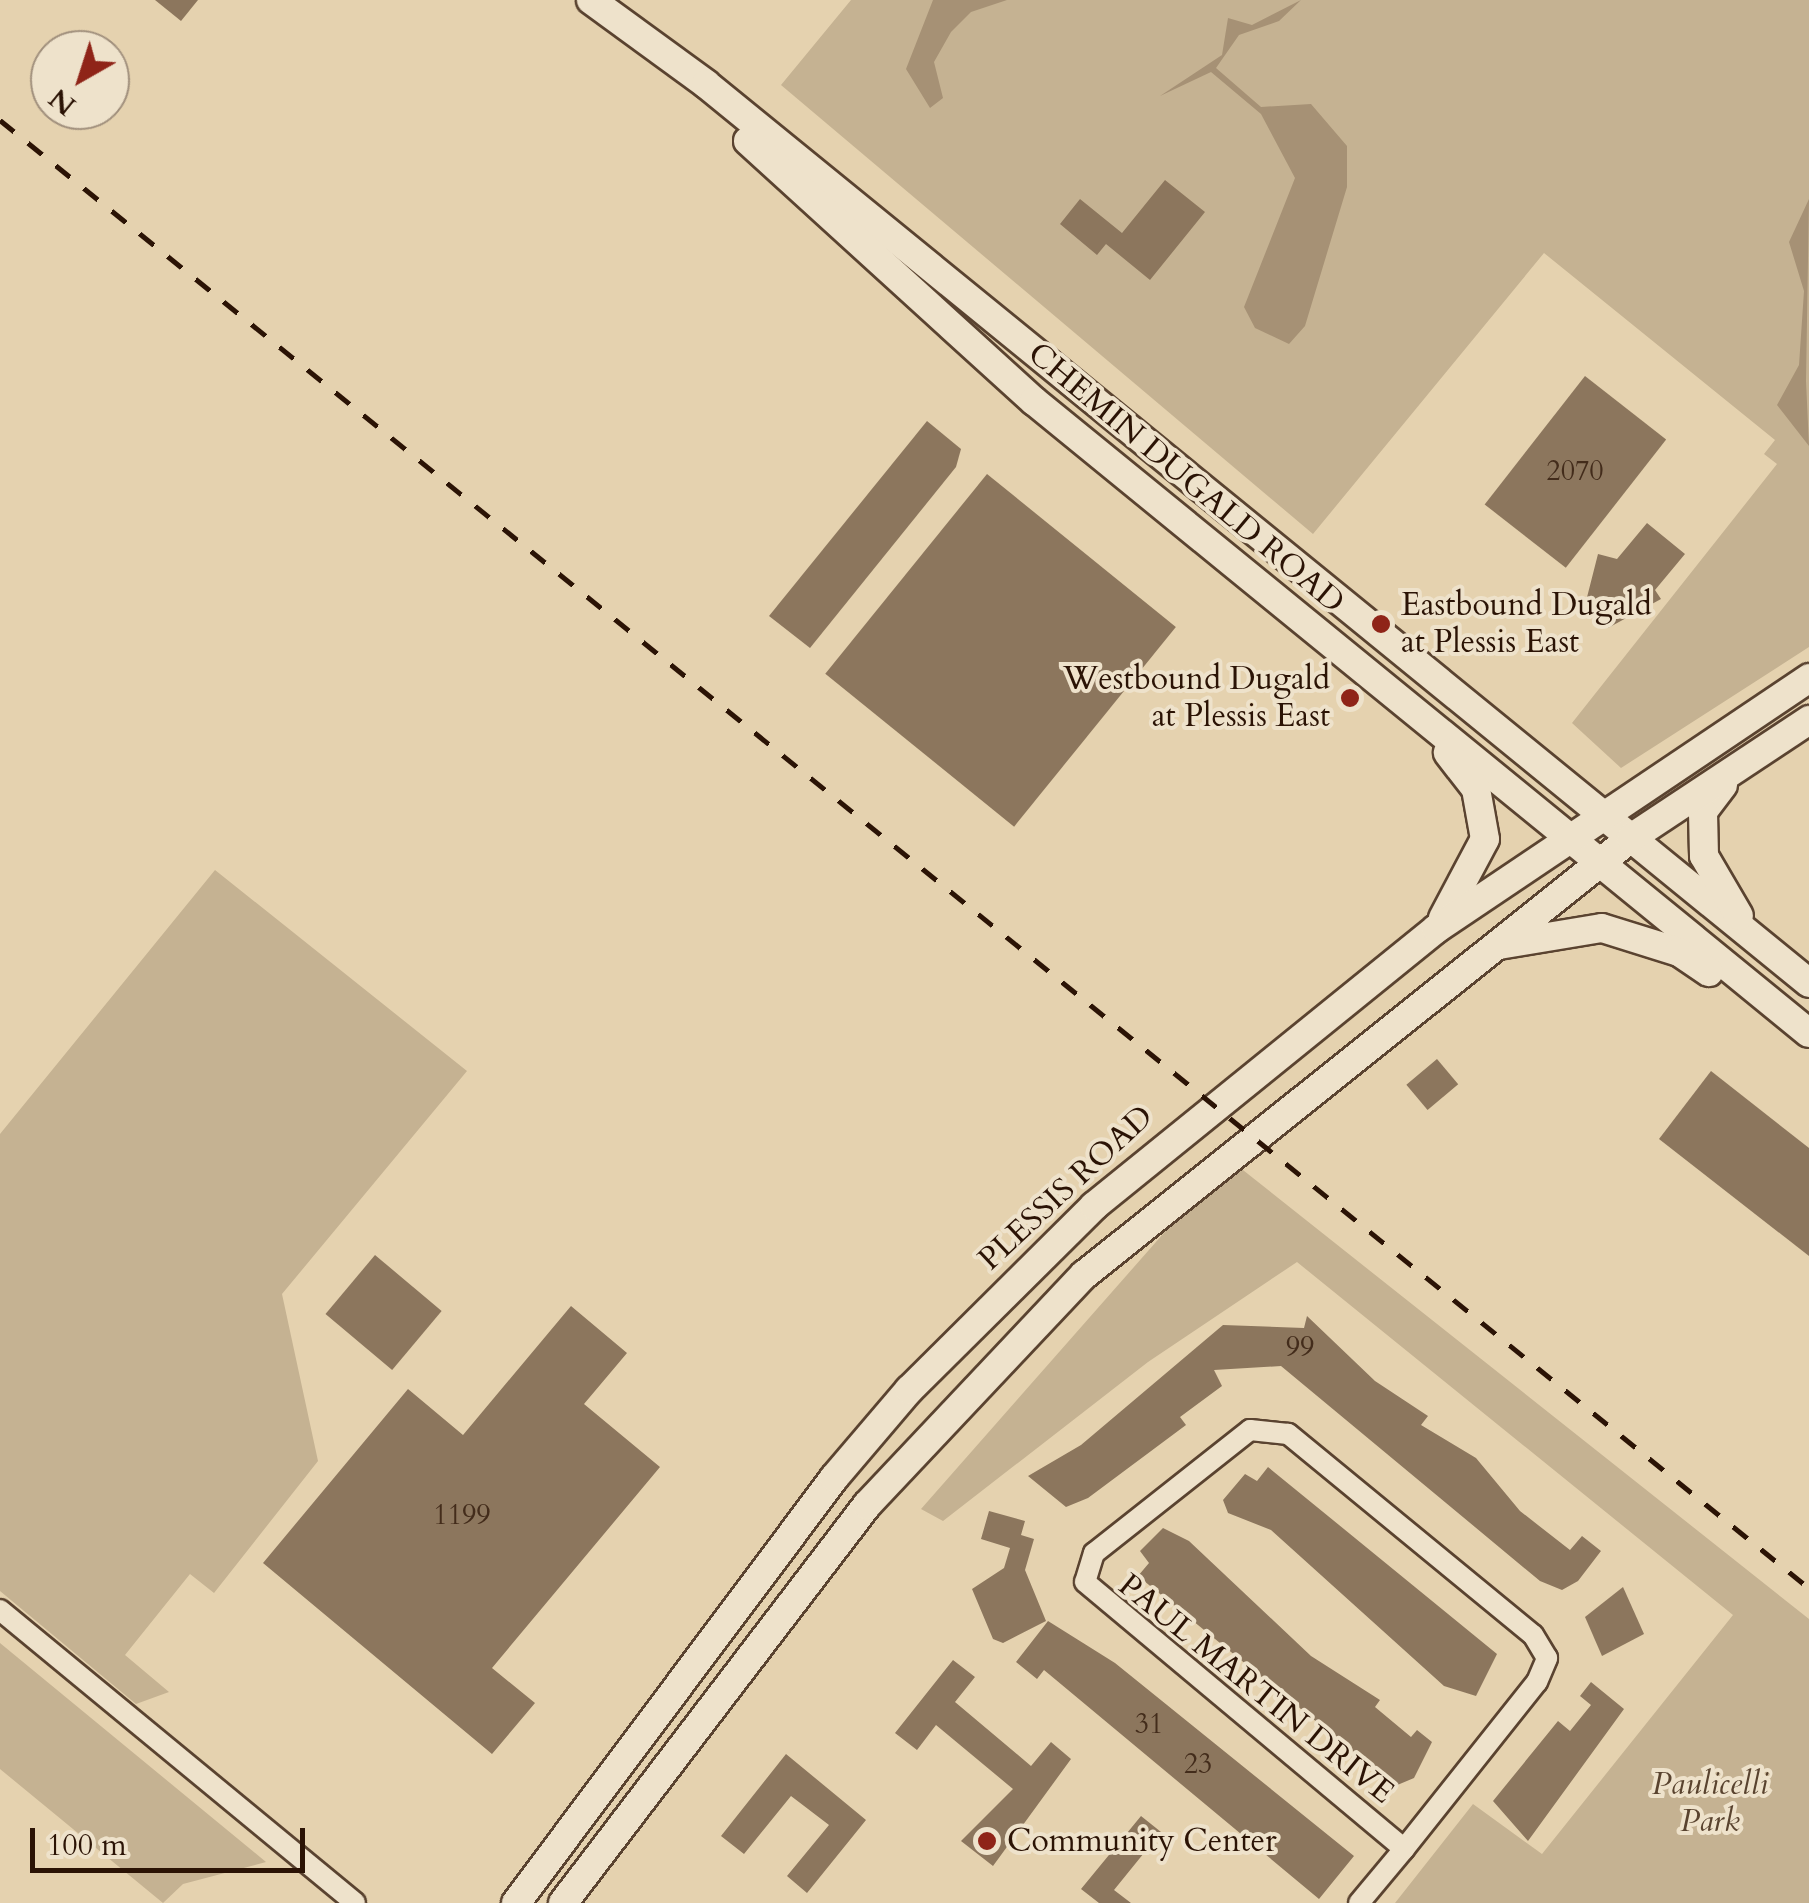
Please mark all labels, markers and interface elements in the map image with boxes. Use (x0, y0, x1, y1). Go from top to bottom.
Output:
north arrow (30, 30, 130, 130)
text: N (41, 79, 84, 124)
street label: CHEMIN DUGALD ROAD (1020, 335, 1352, 621)
house number: 2070 (1546, 454, 1604, 488)
place label: Eastbound Dugald at Plessis East (1401, 587, 1652, 662)
marker: Eastbound Dugald at Plessis East (1370, 613, 1392, 635)
place label: Westbound Dugald at Plessis East (1063, 661, 1330, 736)
marker: Westbound Dugald at Plessis East (1339, 687, 1361, 709)
street label: PLESSIS ROAD (971, 1097, 1161, 1279)
house number: 99 (1286, 1330, 1314, 1364)
house number: 1199 (433, 1498, 491, 1532)
street label: PAUL MARTIN DRIVE (1110, 1566, 1402, 1812)
house number: 31 (1135, 1707, 1163, 1741)
house number: 23 (1184, 1747, 1212, 1781)
park label: Paulicelli Park (1652, 1766, 1768, 1841)
scale bar (35, 1808, 310, 1870)
place label: Community Center (1007, 1822, 1277, 1860)
text: 100 m (47, 1825, 127, 1866)
marker: Community Center (976, 1830, 998, 1852)

